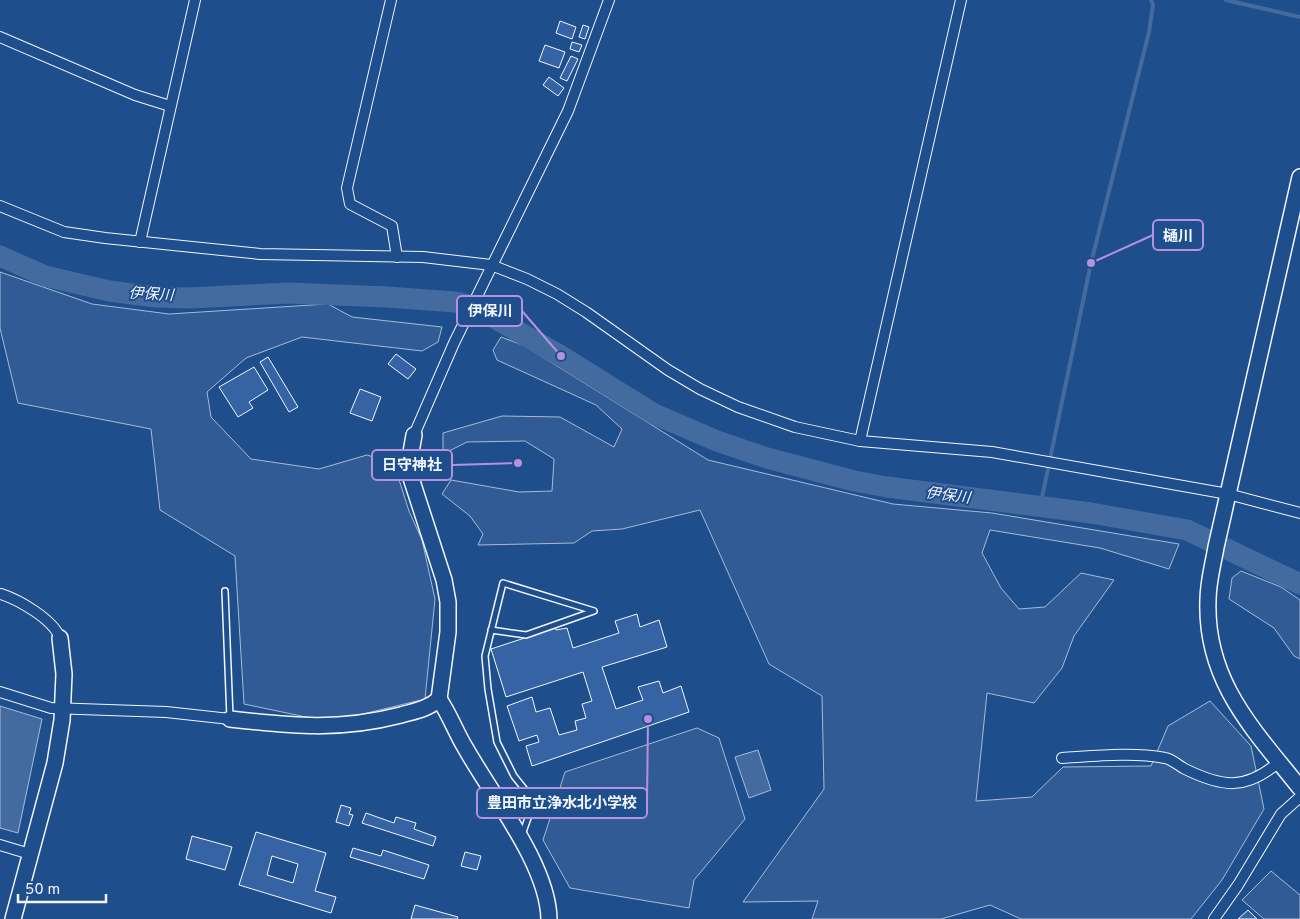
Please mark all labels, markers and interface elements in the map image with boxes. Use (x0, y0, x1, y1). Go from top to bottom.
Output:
callout: 樋川 (1153, 220, 1203, 250)
text: 樋川 (1163, 228, 1193, 247)
water label: 伊保川 (128, 285, 176, 306)
callout: 伊保川 (457, 296, 522, 326)
text: 伊保川 (467, 303, 513, 322)
callout: 日守神社 (372, 450, 452, 480)
text: 日守神社 (382, 456, 442, 476)
water label: 伊保川 (924, 484, 973, 509)
callout: 豊田市立浄水北小学校 (477, 788, 647, 818)
text: 豊田市立浄水北小学校 (487, 795, 637, 814)
scale bar (18, 872, 105, 904)
text: 50 m (25, 881, 60, 900)

